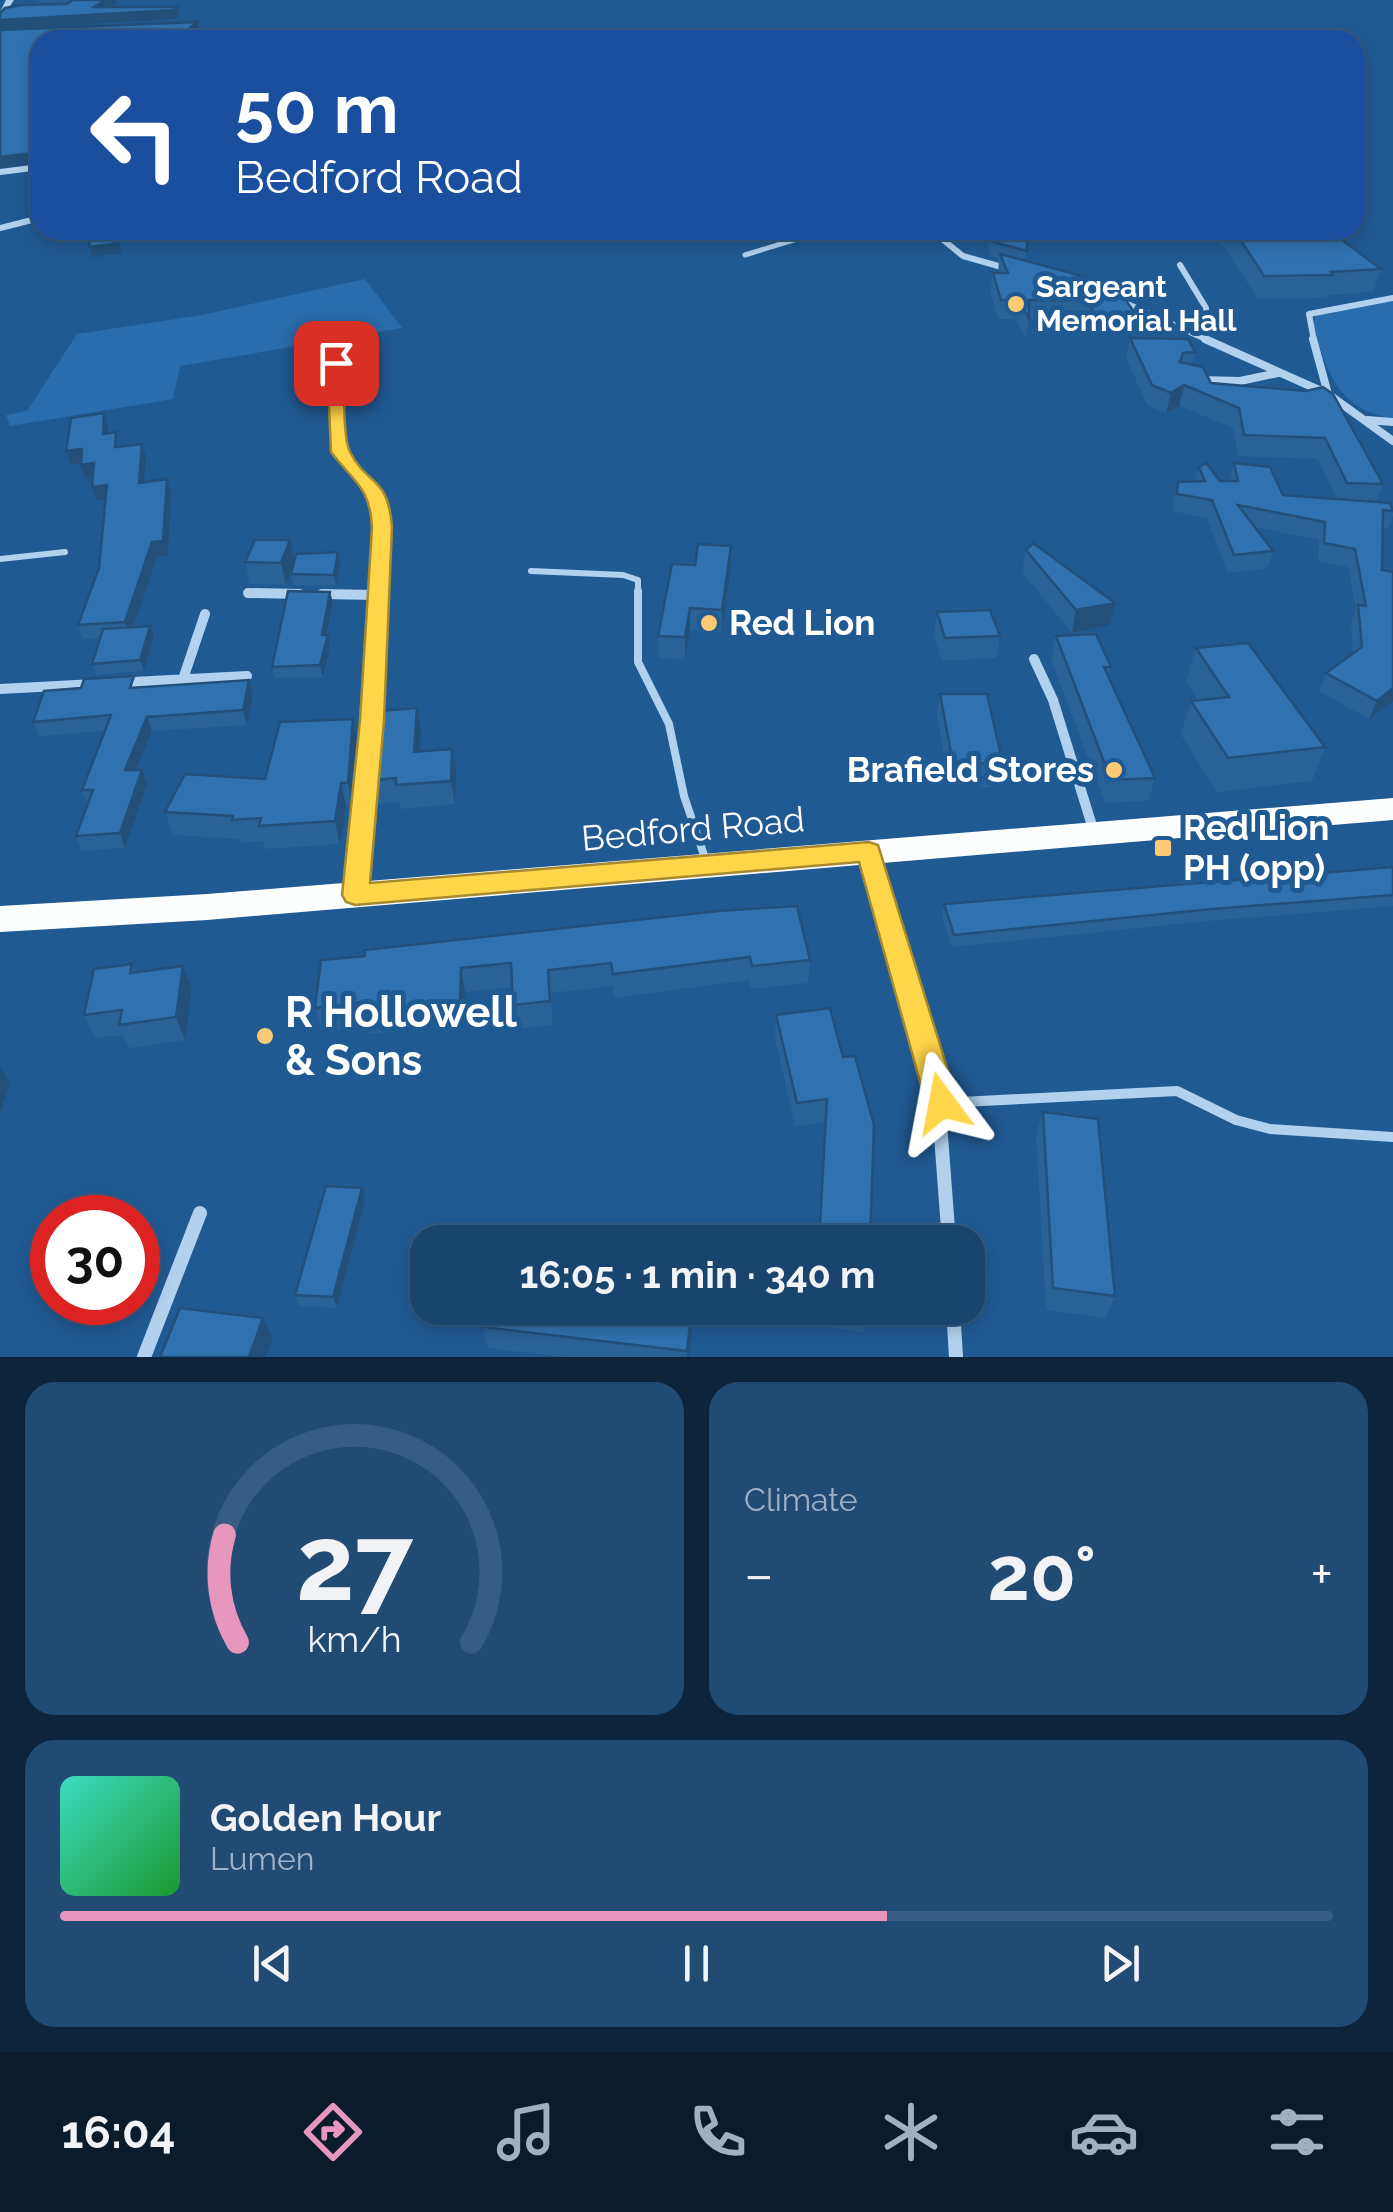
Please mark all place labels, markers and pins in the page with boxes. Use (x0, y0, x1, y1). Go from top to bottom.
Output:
place label: Sargeant Memorial Hall (1036, 269, 1237, 338)
marker: Sargeant Memorial Hall (1005, 293, 1027, 315)
pin (294, 321, 379, 406)
place label: Red Lion (729, 602, 875, 643)
marker: Red Lion (698, 612, 720, 634)
place label: Brafield Stores (847, 749, 1094, 790)
marker: Brafield Stores (1103, 759, 1125, 781)
place label: Red Lion PH (opp) (1183, 807, 1329, 888)
marker: Red Lion PH (opp) (1152, 837, 1174, 859)
place label: R Hollowell & Sons (285, 988, 518, 1085)
marker: R Hollowell & Sons (254, 1025, 276, 1047)

